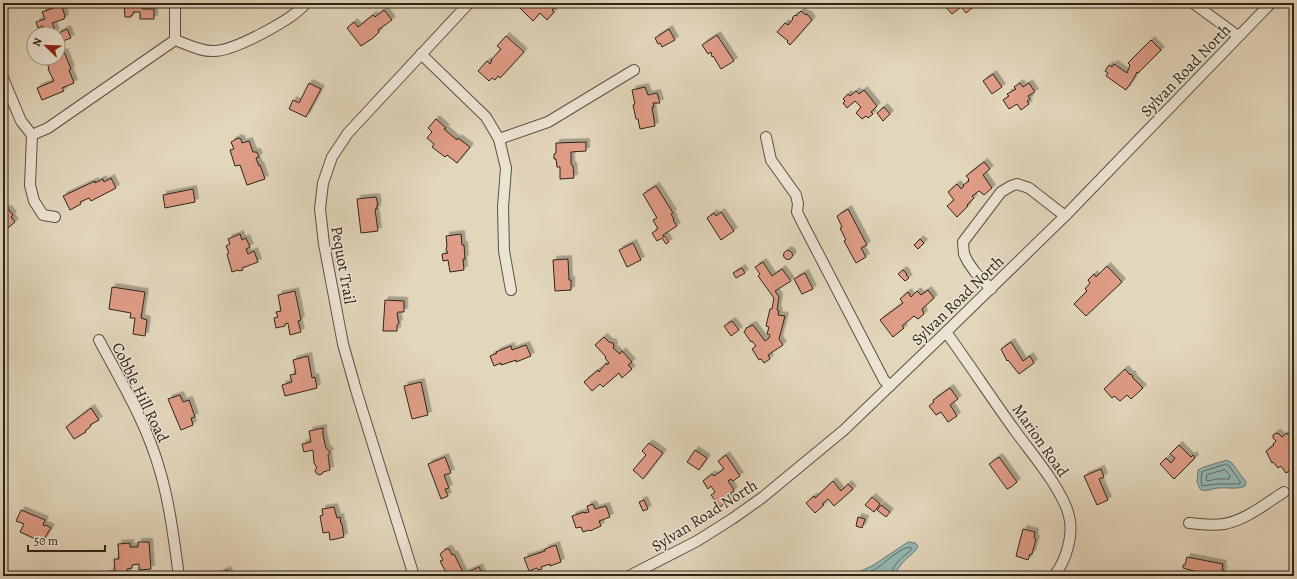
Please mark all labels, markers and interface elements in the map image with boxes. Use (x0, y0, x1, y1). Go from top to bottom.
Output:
street label: Sylvan Road North (1136, 19, 1236, 122)
north arrow (26, 26, 66, 66)
text: N (29, 36, 46, 49)
street label: Pequot Trail (325, 225, 361, 306)
street label: Sylvan Road North (907, 250, 1009, 351)
street label: Cobble Hill Road (106, 339, 174, 447)
street label: Marion Road (1007, 400, 1074, 482)
street label: Sylvan Road North (647, 474, 762, 557)
scale bar (28, 527, 105, 553)
text: 50 m (34, 533, 58, 549)

